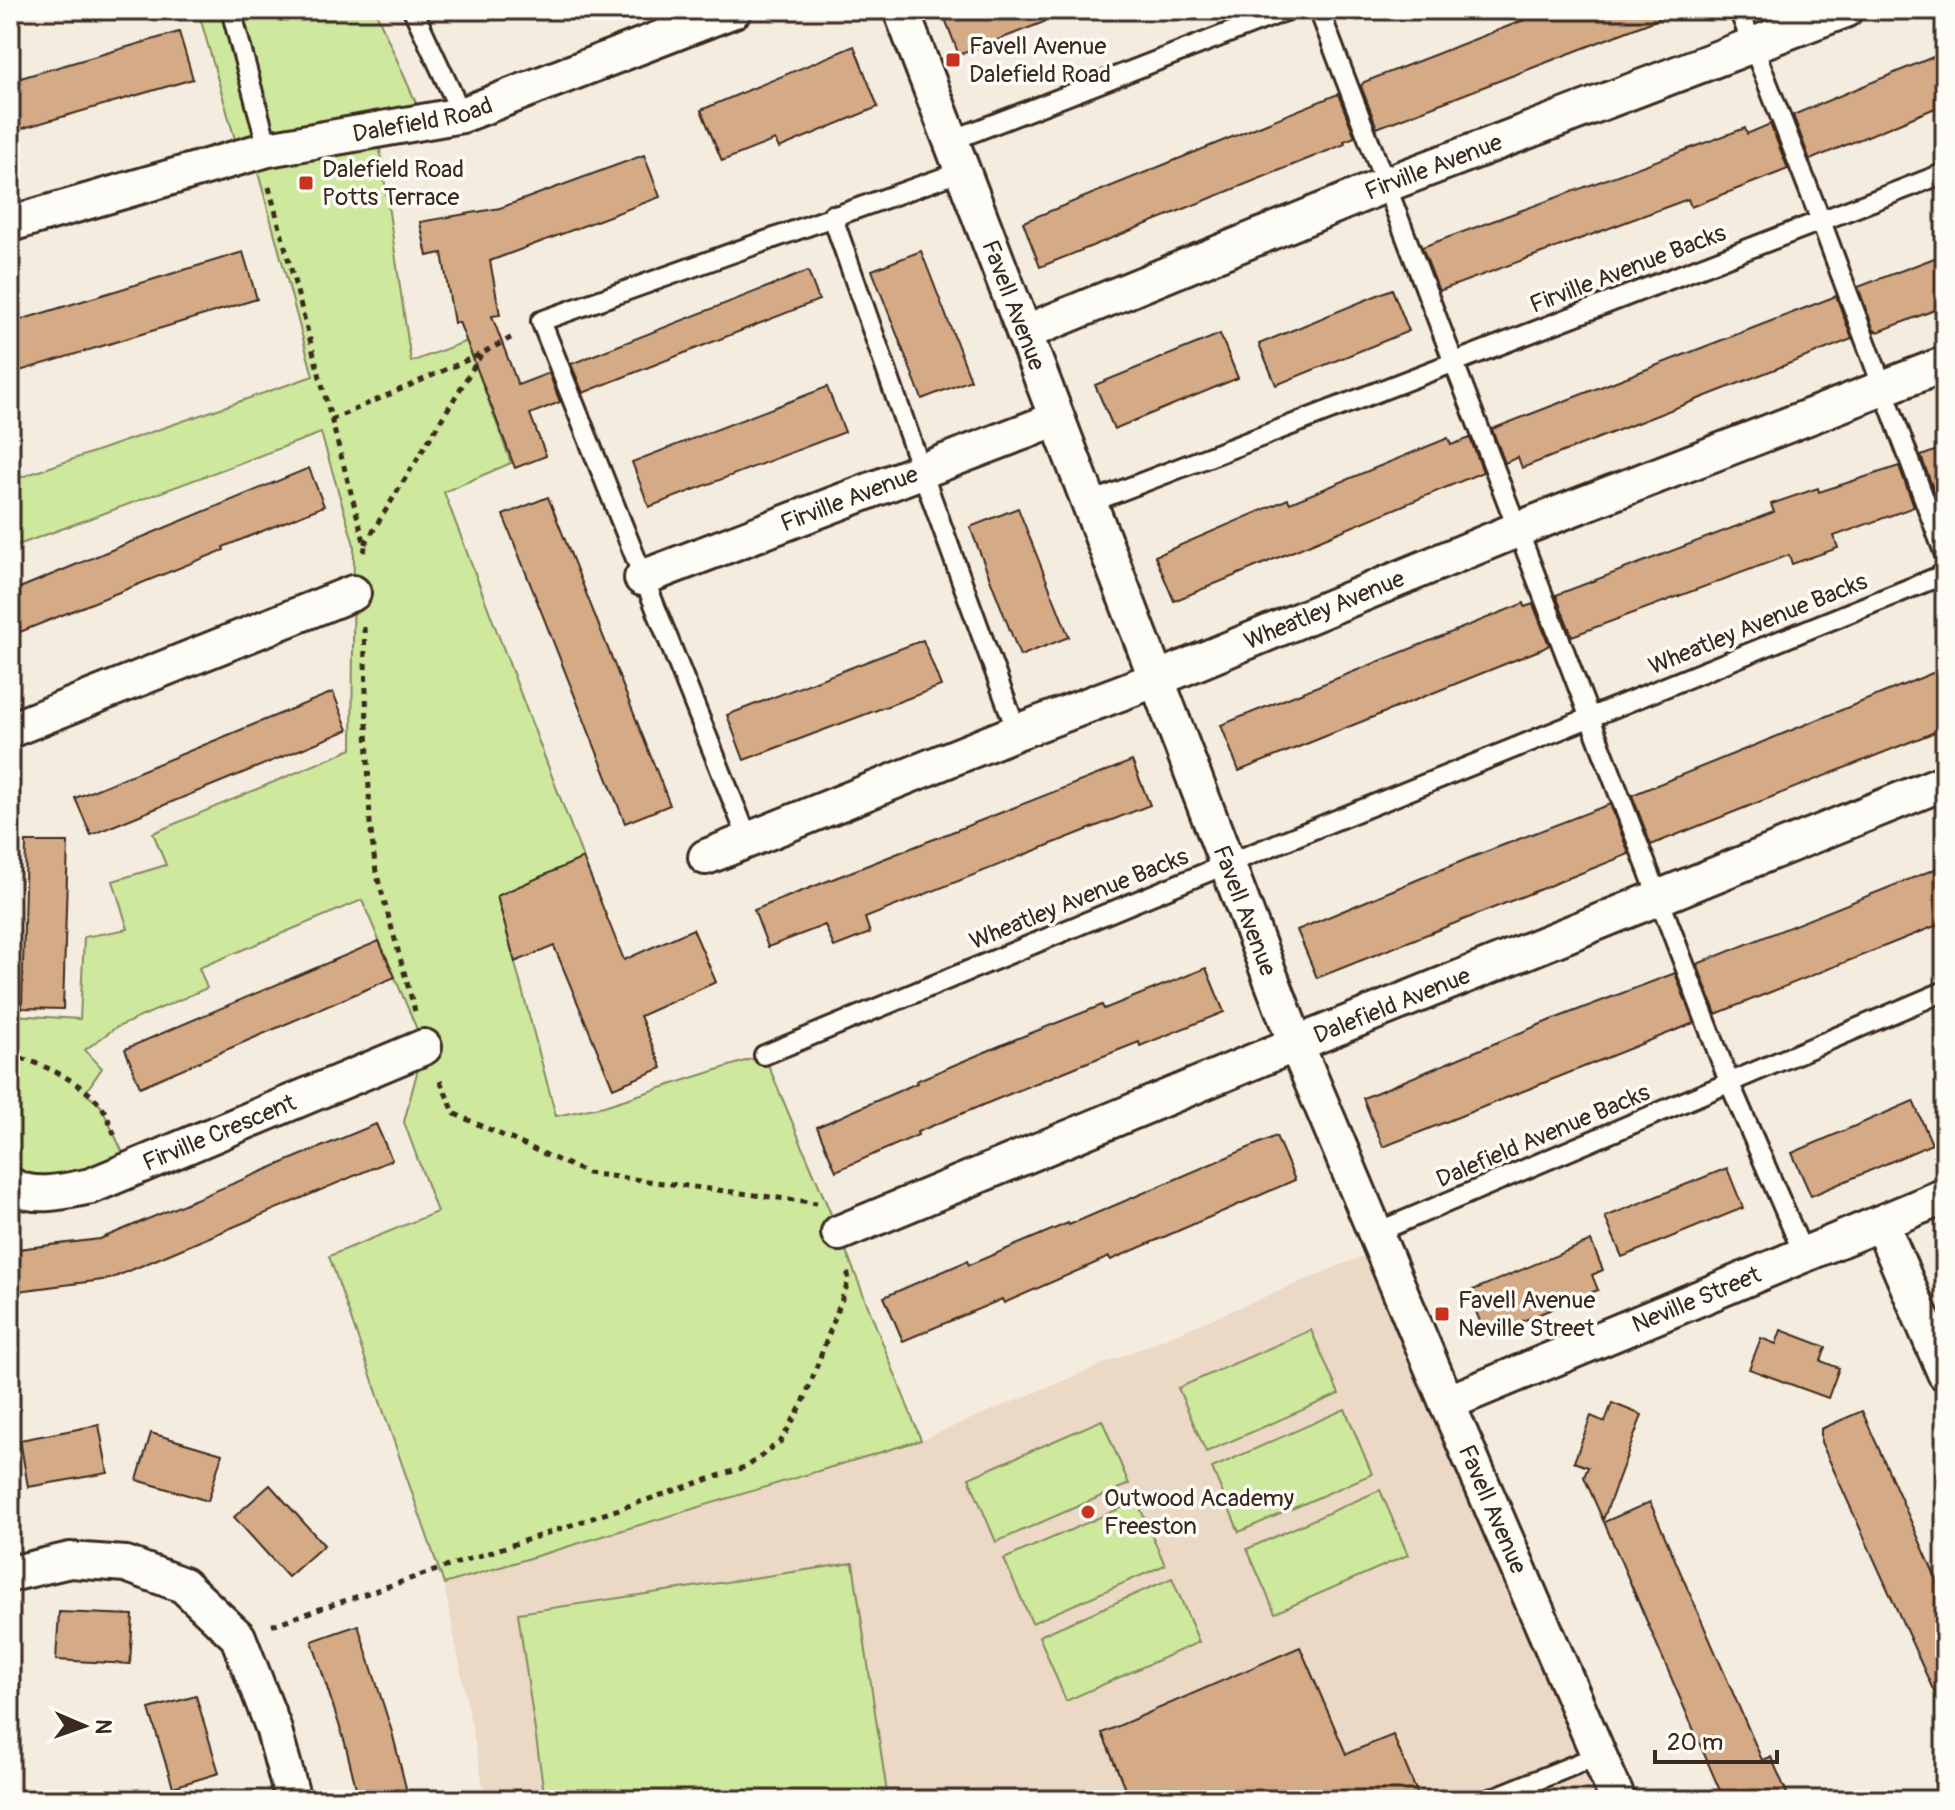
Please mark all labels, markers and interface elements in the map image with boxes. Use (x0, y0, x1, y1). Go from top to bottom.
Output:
place label: Favell Avenue Dalefield Road (969, 32, 1111, 89)
marker: Favell Avenue Dalefield Road (944, 51, 962, 69)
street label: Dalefield Road (350, 90, 497, 148)
street label: Firville Avenue (1361, 127, 1506, 206)
place label: Dalefield Road Potts Terrace (322, 155, 464, 212)
marker: Dalefield Road Potts Terrace (297, 174, 315, 192)
street label: Firville Avenue Backs (1526, 218, 1730, 320)
street label: Favell Avenue (976, 236, 1052, 375)
street label: Firville Avenue (777, 459, 922, 538)
street label: Wheatley Avenue (1240, 564, 1409, 656)
street label: Wheatley Avenue Backs (1644, 567, 1872, 681)
street label: Favell Avenue (1207, 841, 1283, 980)
street label: Wheatley Avenue Backs (965, 842, 1193, 956)
street label: Dalefield Avenue (1309, 961, 1475, 1050)
street label: Dalefield Avenue Backs (1432, 1078, 1654, 1194)
street label: Firville Crescent (138, 1088, 300, 1177)
street label: Neville Street (1628, 1260, 1765, 1339)
place label: Favell Avenue Neville Street (1458, 1286, 1595, 1343)
marker: Favell Avenue Neville Street (1433, 1305, 1451, 1323)
street label: Favell Avenue (1452, 1440, 1533, 1578)
place label: Outwood Academy Freeston (1104, 1484, 1294, 1541)
marker: Outwood Academy Freeston (1079, 1503, 1097, 1521)
north arrow (44, 1686, 124, 1766)
scale bar (1655, 1714, 1777, 1764)
text: N (89, 1719, 117, 1735)
text: 20 m (1667, 1728, 1723, 1757)

